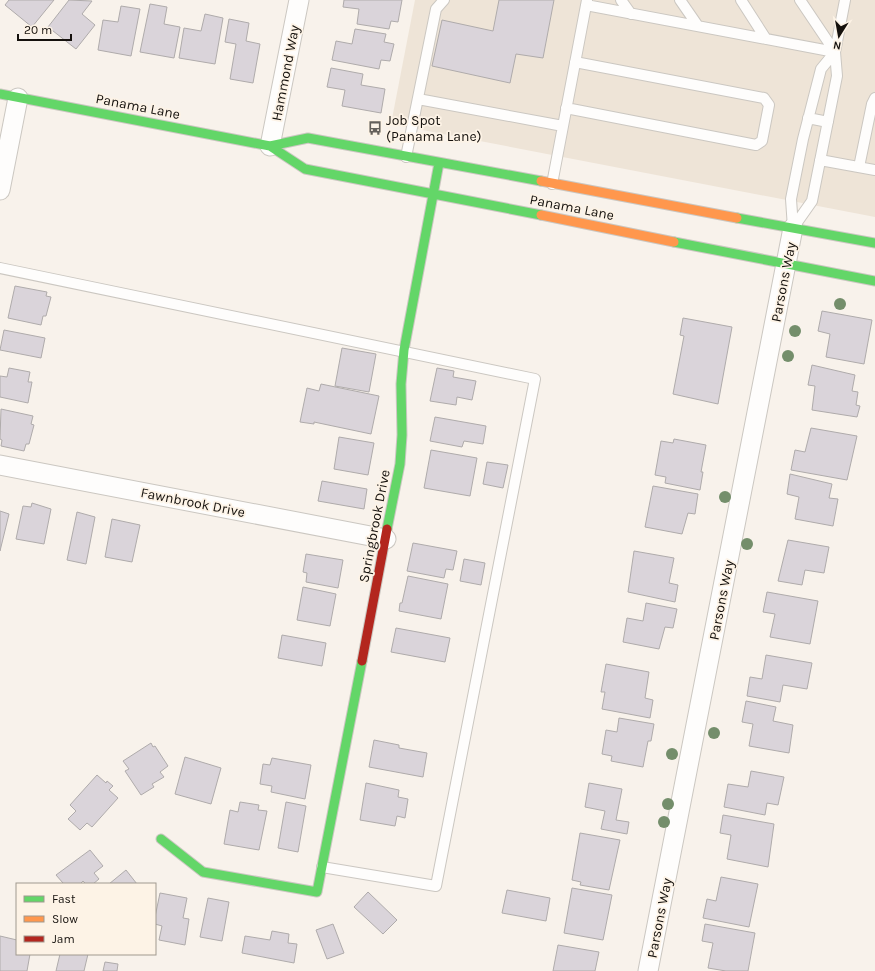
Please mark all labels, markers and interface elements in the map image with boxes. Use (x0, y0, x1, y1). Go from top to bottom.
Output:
scale bar (18, 16, 71, 42)
north arrow (819, 16, 859, 56)
text: 20 m (24, 23, 52, 37)
street label: Hammond Way (268, 23, 303, 122)
text: N (832, 38, 842, 52)
street label: Panama Lane (94, 90, 182, 123)
place label: Job Spot (Panama Lane) (386, 112, 482, 145)
bus stop icon: Job Spot (Panama Lane) (367, 120, 383, 136)
street label: Panama Lane (528, 191, 616, 224)
street label: Parsons Way (767, 240, 800, 323)
street label: Springbrook Drive (355, 468, 394, 584)
street label: Fawnbrook Drive (139, 484, 246, 521)
street label: Parsons Way (705, 558, 738, 641)
street label: Parsons Way (643, 876, 676, 959)
legend (16, 883, 156, 955)
text: Fast (52, 892, 76, 906)
text: Slow (52, 912, 78, 926)
text: Jam (52, 932, 75, 946)

